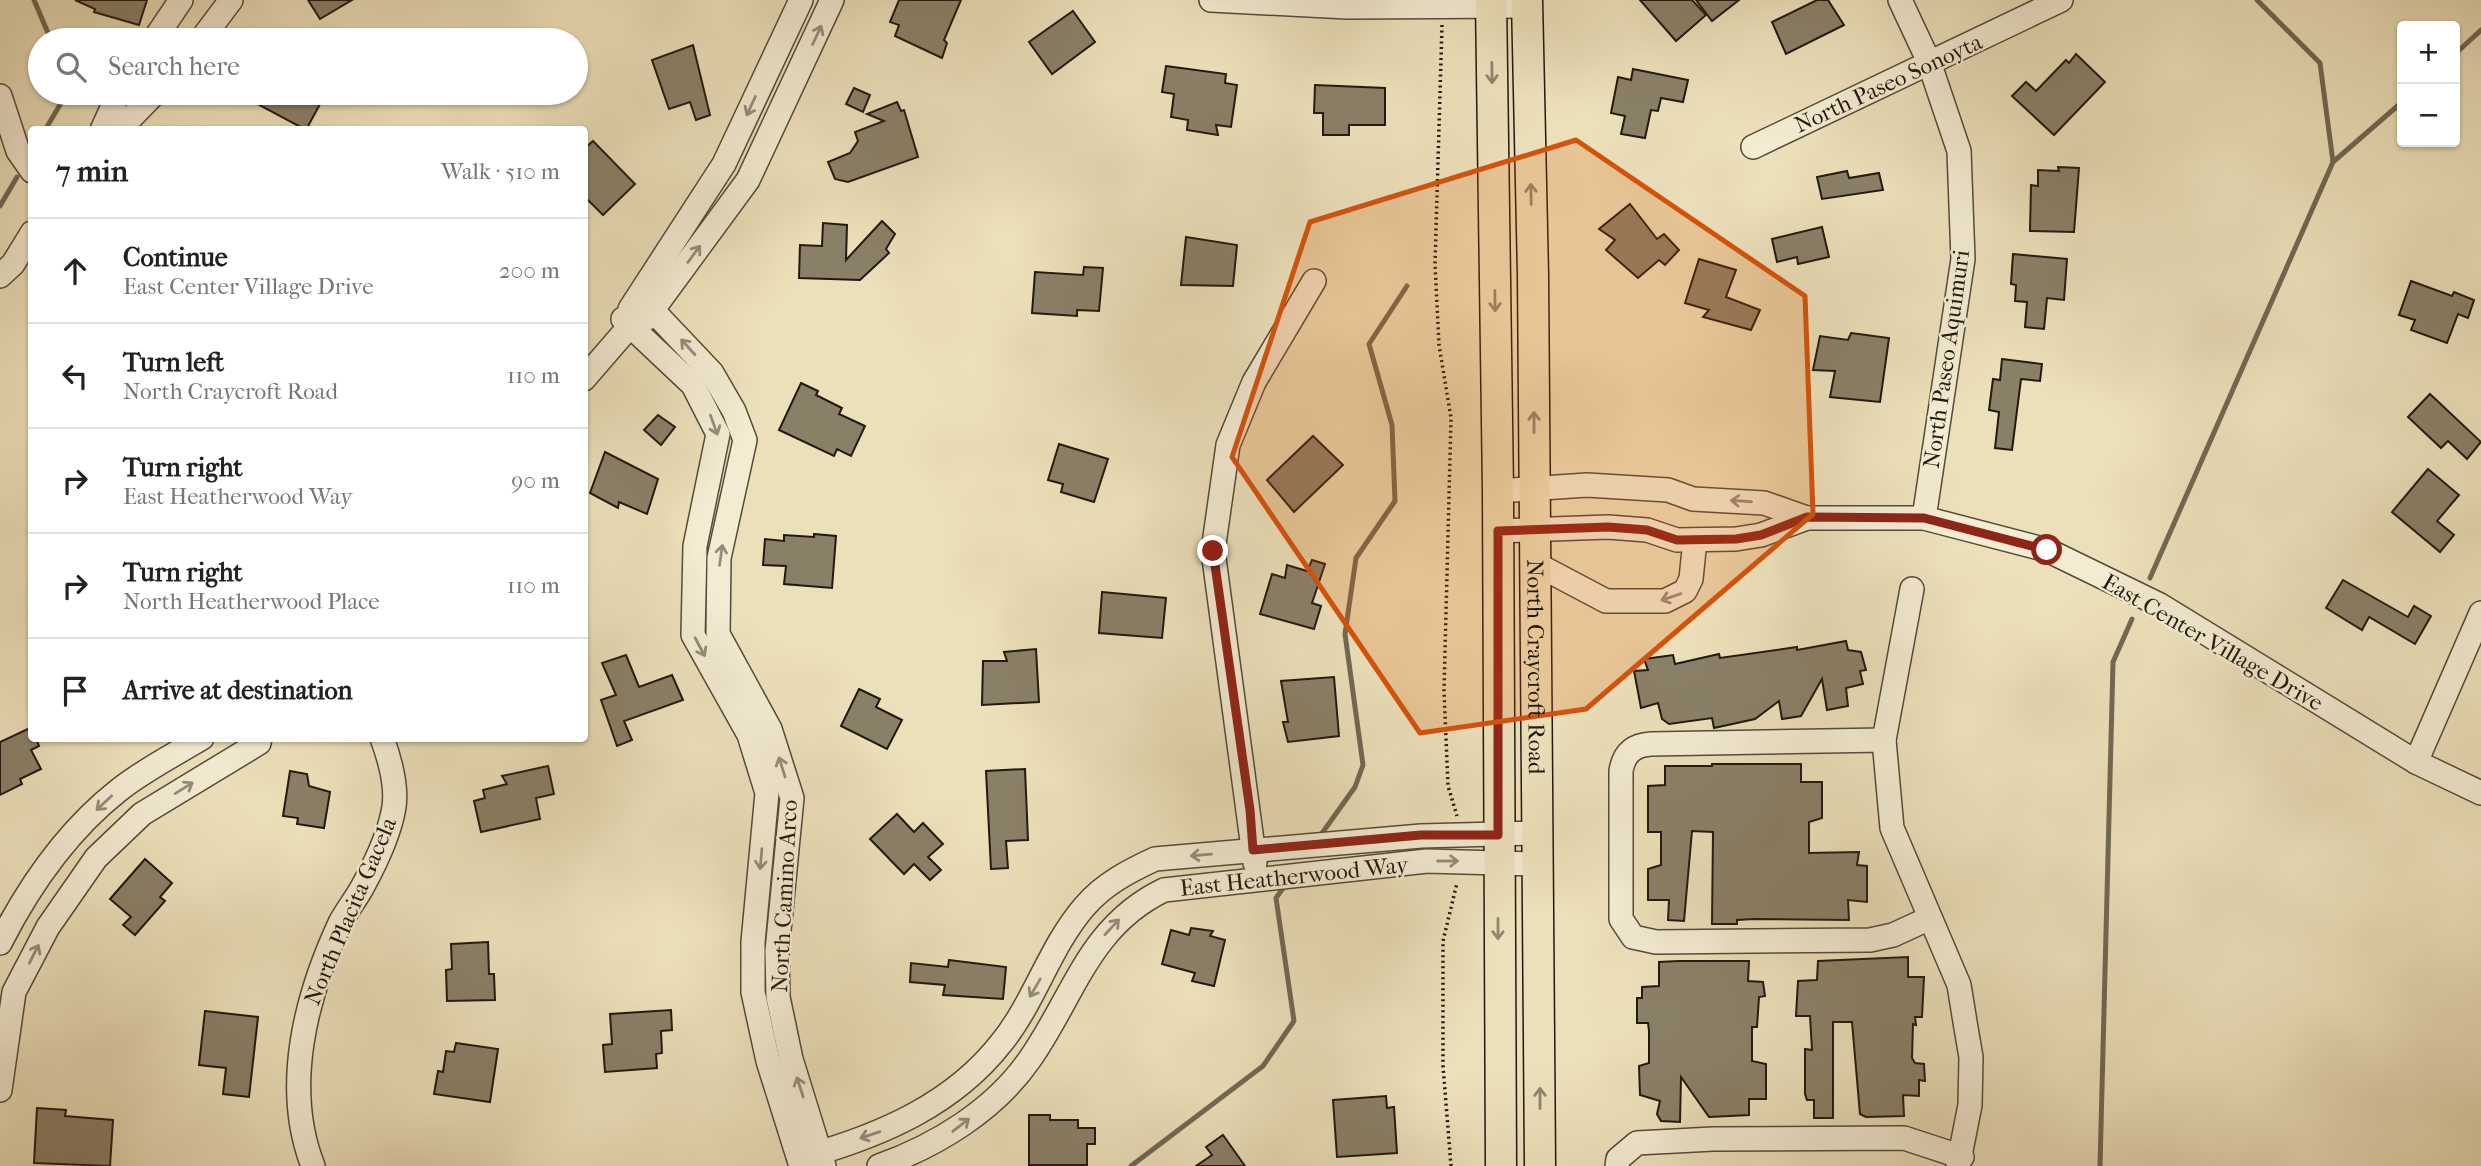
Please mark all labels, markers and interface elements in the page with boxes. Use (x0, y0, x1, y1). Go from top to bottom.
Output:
map controls (2397, 21, 2460, 147)
button: + (2397, 21, 2460, 84)
one-way arrow (810, 25, 824, 46)
search box (28, 28, 588, 105)
street label: North Paseo Sonoyta (1790, 28, 1987, 139)
icon: search (52, 48, 90, 86)
text: Search here (108, 51, 240, 82)
one-way arrow (1485, 61, 1499, 84)
button: − (2397, 84, 2460, 147)
one-way arrow (744, 95, 757, 116)
text: 7 min (56, 154, 128, 189)
text: Walk · 510 m (441, 158, 560, 185)
one-way arrow (1524, 183, 1538, 206)
text: Continue (123, 242, 228, 273)
one-way arrow (687, 245, 701, 264)
street label: North Paseo Aquimuri (1918, 248, 1975, 470)
icon: ahead (56, 252, 94, 290)
text: 200 m (499, 257, 560, 284)
text: East Center Village Drive (123, 273, 374, 300)
one-way arrow (1488, 289, 1502, 312)
one-way arrow (680, 339, 697, 356)
text: Turn left (123, 347, 224, 378)
icon: left (56, 357, 94, 395)
text: 110 m (507, 362, 560, 389)
text: North Craycroft Road (123, 378, 338, 405)
one-way arrow (1527, 411, 1541, 434)
one-way arrow (709, 413, 721, 435)
text: Turn right (123, 452, 243, 483)
icon: right (56, 462, 94, 500)
text: 90 m (511, 467, 560, 494)
text: East Heatherwood Way (123, 483, 353, 510)
one-way arrow (1730, 494, 1753, 507)
route start (2031, 534, 2062, 565)
route end (1197, 535, 1228, 566)
one-way arrow (714, 544, 727, 567)
text: Turn right (123, 557, 243, 588)
street label: North Craycroft Road (1521, 559, 1550, 775)
icon: right (56, 567, 94, 605)
street label: East Center Village Drive (2098, 568, 2328, 717)
text: 110 m (507, 572, 560, 599)
text: North Heatherwood Place (123, 588, 380, 615)
one-way arrow (1660, 592, 1682, 604)
one-way arrow (694, 636, 707, 657)
icon: arrive (56, 672, 94, 710)
text: Arrive at destination (123, 675, 353, 706)
one-way arrow (775, 756, 788, 778)
one-way arrow (174, 780, 194, 794)
one-way arrow (96, 795, 113, 812)
street label: North Camino Arco (766, 799, 803, 993)
street label: North Placita Gacela (299, 813, 402, 1009)
one-way arrow (754, 847, 767, 870)
one-way arrow (1190, 849, 1213, 862)
street label: East Heatherwood Way (1179, 851, 1410, 902)
one-way arrow (1437, 854, 1460, 868)
one-way arrow (1492, 917, 1505, 940)
one-way arrow (1104, 918, 1121, 935)
one-way arrow (27, 944, 41, 965)
one-way arrow (1028, 977, 1042, 997)
one-way arrow (793, 1077, 805, 1099)
one-way arrow (1533, 1087, 1547, 1110)
one-way arrow (951, 1117, 970, 1132)
one-way arrow (859, 1130, 881, 1142)

